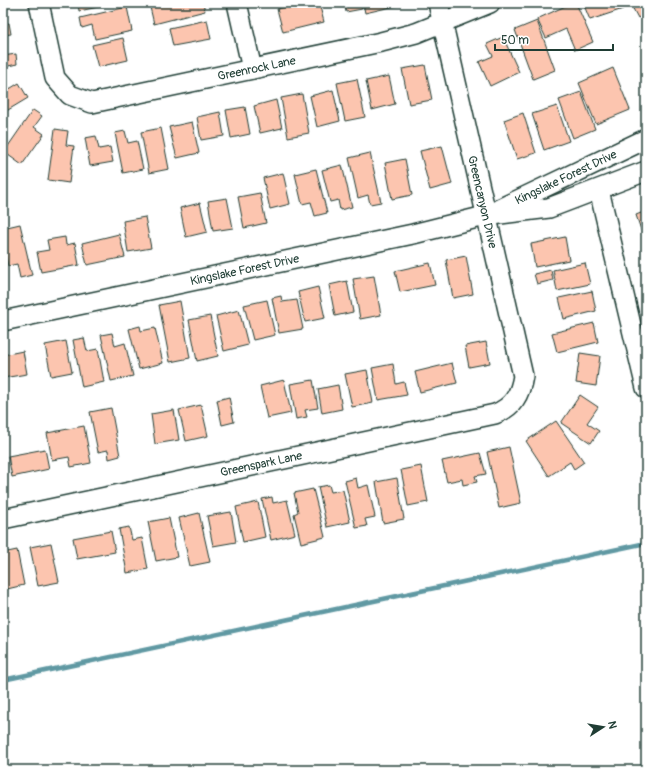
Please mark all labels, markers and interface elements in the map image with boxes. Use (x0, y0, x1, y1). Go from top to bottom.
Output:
scale bar (495, 26, 613, 52)
text: 50 m (501, 33, 529, 48)
street label: Greenrock Lane (216, 53, 297, 84)
street label: Kingslake Forest Drive (512, 147, 619, 208)
street label: Greencanyon Drive (464, 154, 500, 250)
street label: Kingslake Forest Drive (189, 251, 301, 289)
street label: Greenspark Lane (219, 448, 304, 480)
north arrow (583, 707, 623, 747)
text: N (605, 720, 620, 731)

